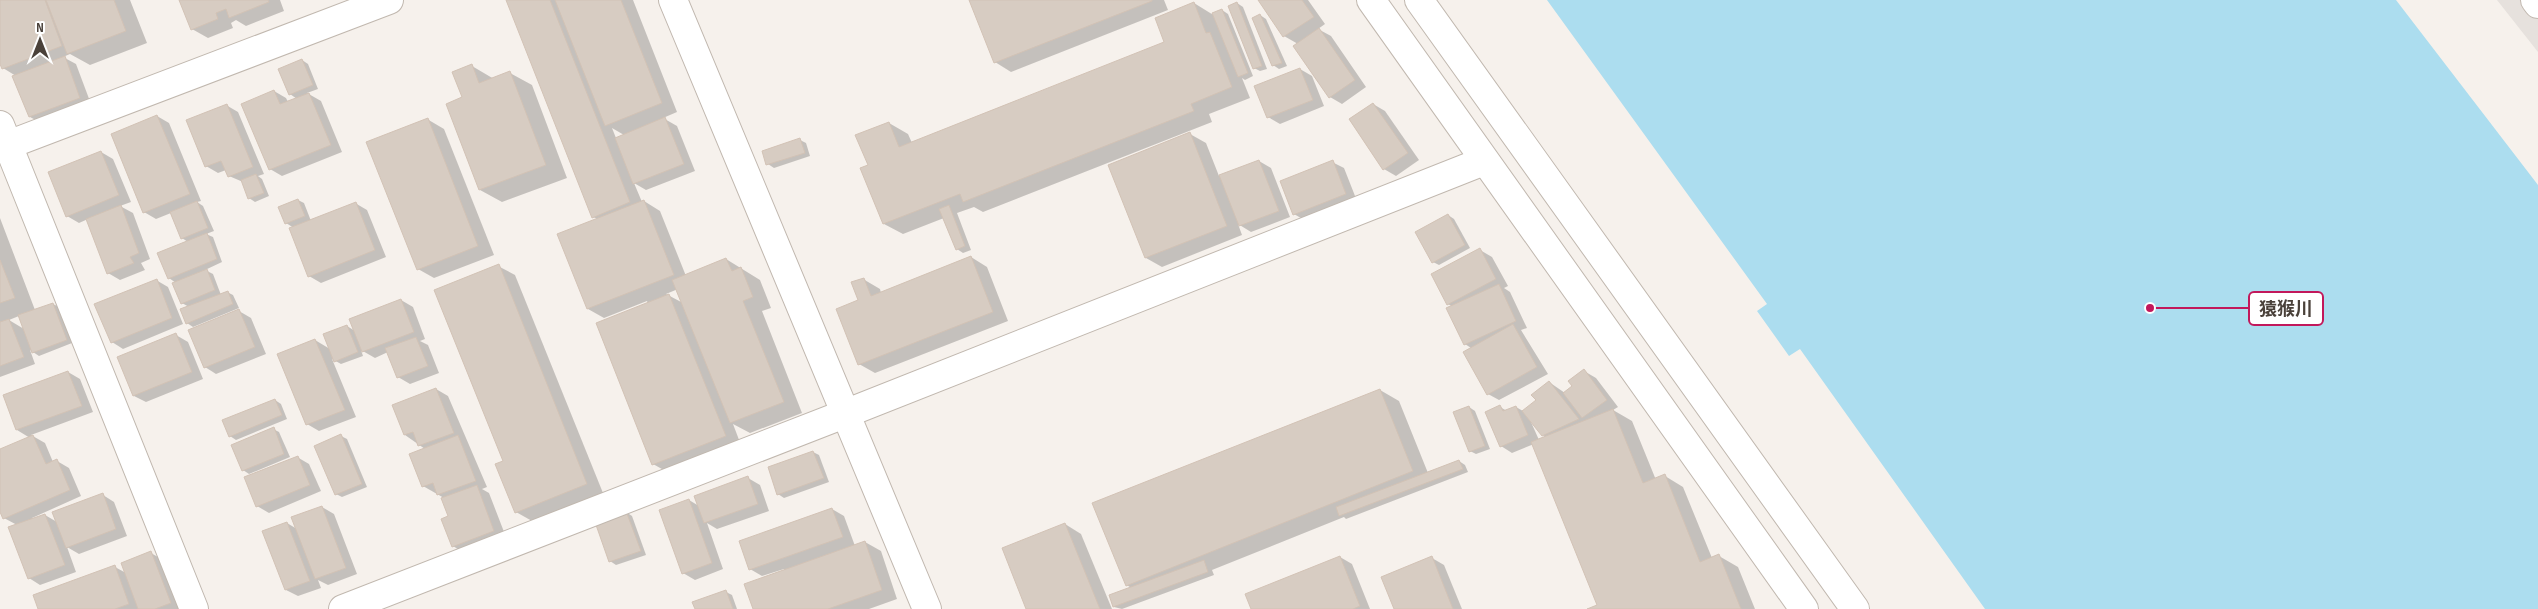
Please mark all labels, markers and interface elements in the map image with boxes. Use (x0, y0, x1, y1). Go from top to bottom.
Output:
north arrow (15, 15, 65, 65)
text: N (36, 19, 44, 36)
callout: 猿猴川 (2249, 292, 2323, 325)
text: 猿猴川 (2259, 299, 2313, 320)

